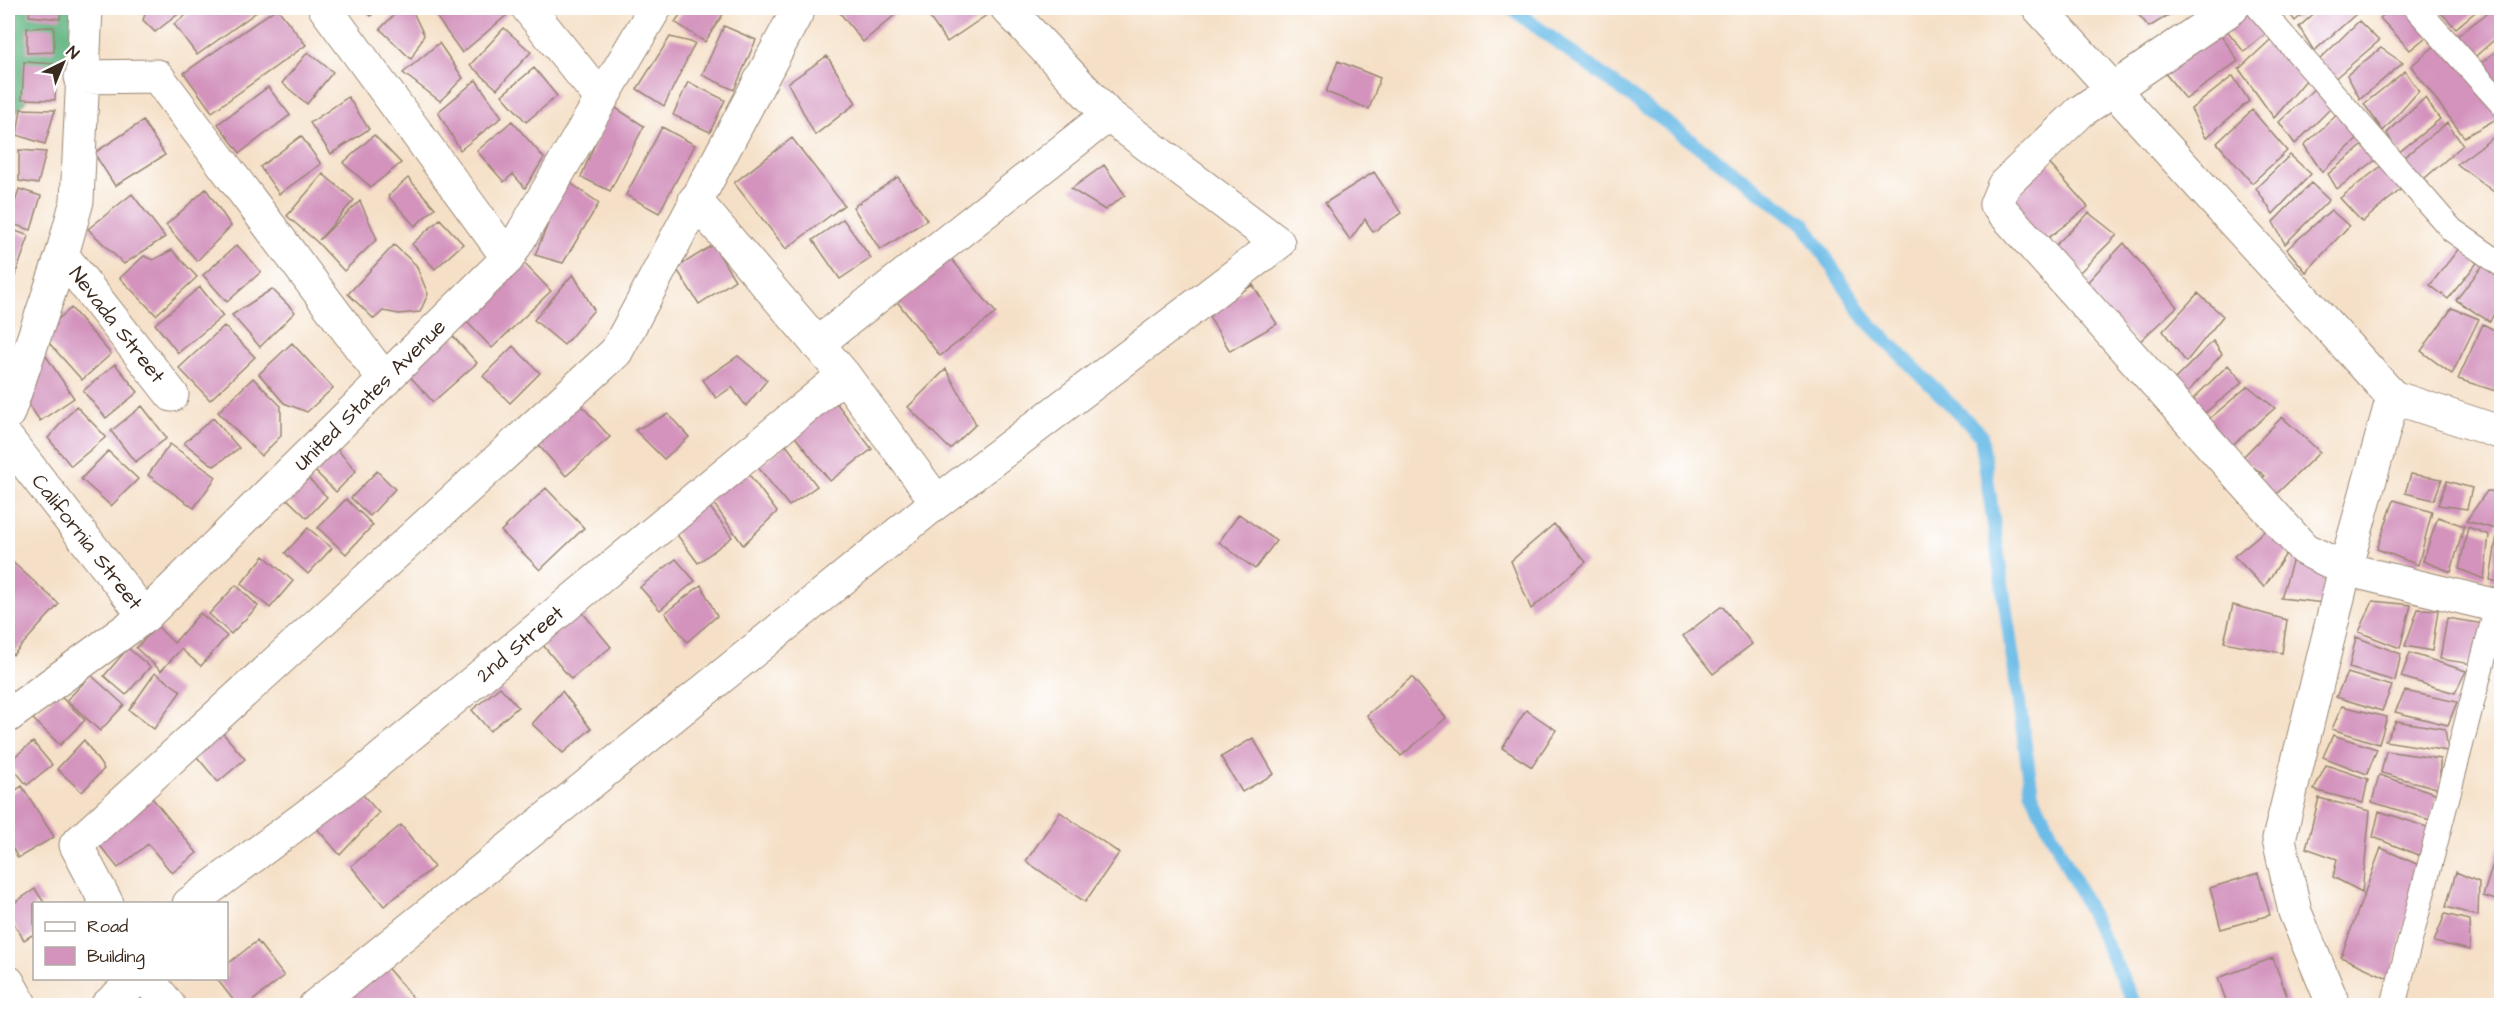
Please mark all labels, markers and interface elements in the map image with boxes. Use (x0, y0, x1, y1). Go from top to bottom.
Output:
north arrow (33, 33, 93, 93)
text: N (61, 41, 84, 64)
street label: Nevada Street (62, 261, 172, 390)
street label: United States Avenue (288, 313, 452, 477)
street label: California Street (25, 468, 150, 617)
street label: 2nd Street (470, 598, 570, 689)
legend (33, 902, 228, 980)
text: Road (87, 914, 128, 939)
text: Building (87, 944, 145, 970)

